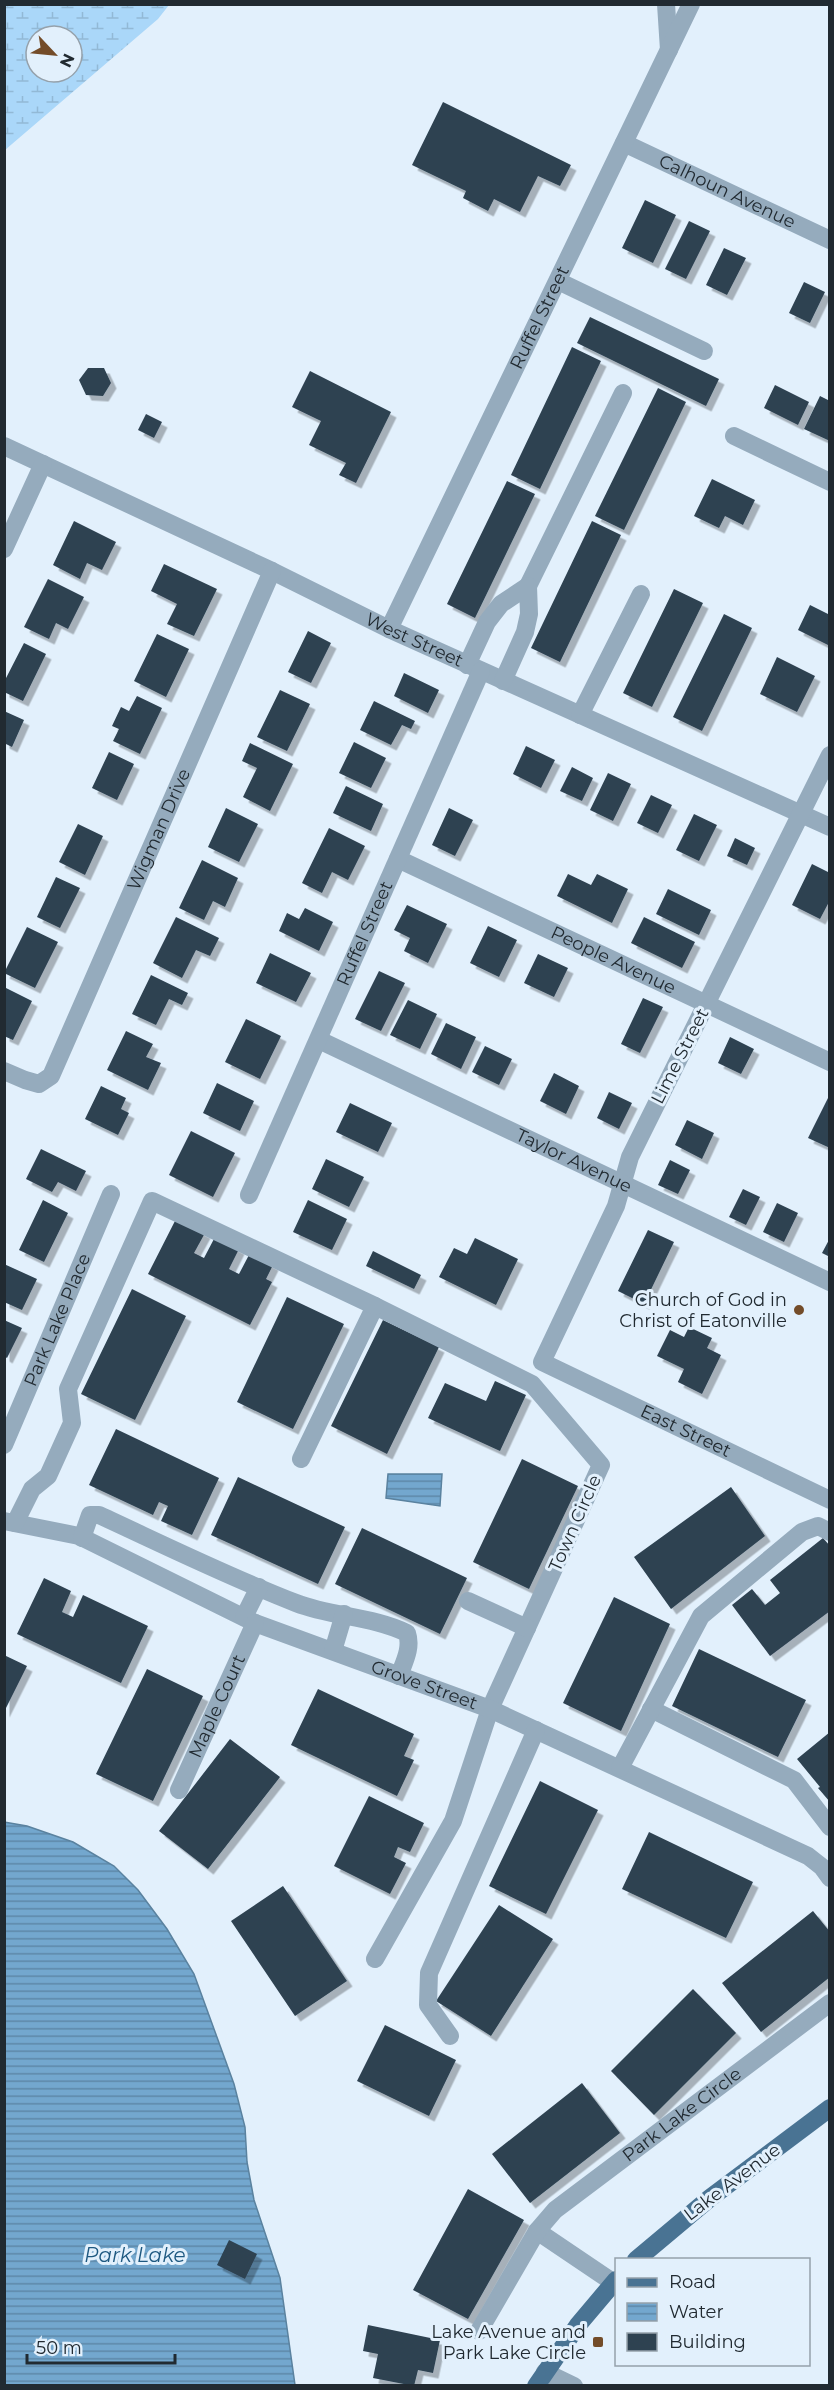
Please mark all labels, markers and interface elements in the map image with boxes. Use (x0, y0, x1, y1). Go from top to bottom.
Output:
north arrow (24, 24, 84, 84)
text: N (56, 50, 78, 70)
street label: Calhoun Avenue (655, 150, 799, 233)
street label: Ruffel Street (505, 262, 574, 373)
street label: West Street (362, 608, 467, 672)
street label: Wigman Drive (123, 765, 195, 894)
street label: Ruffel Street (332, 878, 398, 989)
street label: People Avenue (547, 921, 680, 999)
street label: Lime Street (646, 1004, 714, 1108)
street label: Taylor Avenue (512, 1124, 636, 1198)
street label: Park Lake Place (19, 1250, 95, 1390)
place label: Church of God in Christ of Eatonville (619, 1289, 787, 1332)
marker: Church of God in Christ of Eatonville (792, 1303, 806, 1317)
street label: East Street (637, 1400, 735, 1462)
street label: Town Circle (544, 1471, 606, 1575)
street label: Maple Court (184, 1651, 250, 1761)
street label: Grove Street (368, 1655, 480, 1714)
street label: Park Lake Circle (618, 2063, 746, 2166)
street label: Lake Avenue (679, 2138, 785, 2225)
water label: Park Lake (84, 2243, 186, 2267)
legend (615, 2258, 810, 2366)
text: Road (669, 2271, 716, 2293)
text: Water (669, 2301, 724, 2323)
place label: Lake Avenue and Park Lake Circle (431, 2321, 586, 2364)
scale bar (27, 2327, 176, 2365)
text: Building (669, 2331, 746, 2353)
marker: Lake Avenue and Park Lake Circle (591, 2335, 605, 2349)
text: 50 m (36, 2337, 82, 2359)

